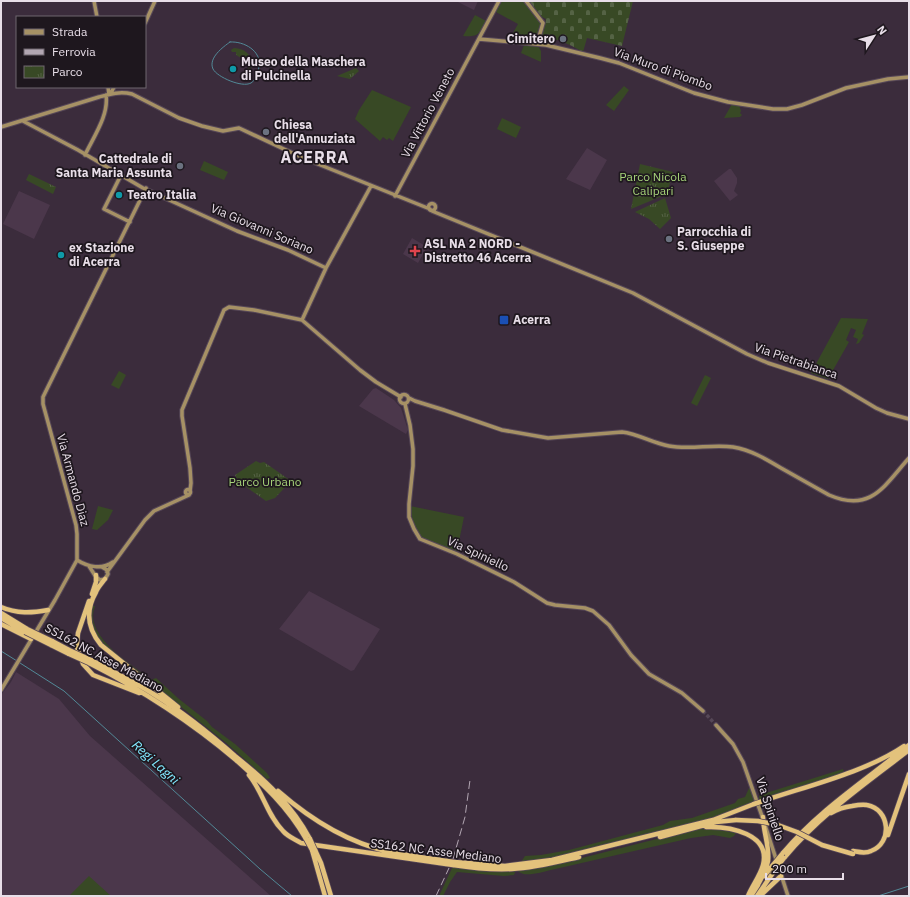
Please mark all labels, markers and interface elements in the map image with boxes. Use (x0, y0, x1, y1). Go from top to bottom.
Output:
legend (16, 16, 146, 88)
north arrow (854, 16, 894, 56)
text: N (874, 23, 890, 37)
text: Strada (52, 24, 88, 39)
place label: Cimitero (507, 31, 555, 46)
marker: Cimitero (558, 34, 568, 44)
text: Ferrovia (52, 44, 96, 59)
street label: Via Muro di Piombo (612, 44, 715, 93)
place label: Museo della Maschera di Pulcinella (241, 54, 366, 83)
text: Parco (52, 64, 83, 79)
marker: Museo della Maschera di Pulcinella (228, 64, 238, 74)
street label: Via Vittorio Veneto (398, 65, 458, 160)
place label: Chiesa dell'Annuziata (274, 117, 356, 146)
marker: Chiesa dell'Annuziata (261, 127, 271, 137)
district label: ACERRA (280, 147, 350, 167)
place label: Cattedrale di Santa Maria Assunta (56, 151, 172, 180)
marker: Cattedrale di Santa Maria Assunta (175, 161, 185, 171)
park label: Parco Nicola Calipari (619, 169, 687, 198)
place label: Teatro Italia (127, 187, 196, 202)
marker: Teatro Italia (114, 190, 124, 200)
street label: Via Giovanni Soriano (209, 200, 316, 257)
place label: Parrocchia di S. Giuseppe (677, 224, 751, 253)
marker: Parrocchia di S. Giuseppe (664, 234, 674, 244)
place label: ASL NA 2 NORD - Distretto 46 Acerra (424, 236, 531, 265)
place label: ex Stazione di Acerra (69, 240, 135, 269)
marker: ASL NA 2 NORD - Distretto 46 Acerra (409, 245, 421, 257)
marker: ex Stazione di Acerra (56, 250, 66, 260)
place label: Acerra (513, 312, 551, 327)
marker: Acerra (498, 314, 510, 326)
street label: Via Pietrabianca (753, 339, 840, 382)
street label: Via Armando Diaz (54, 432, 93, 528)
park label: Parco Urbano (229, 474, 302, 489)
street label: Via Spiniello (445, 533, 512, 574)
street label: SS162 NC Asse Mediano (42, 620, 166, 695)
water label: Regi Lagni (128, 736, 184, 789)
street label: Via Spiniello (753, 775, 788, 843)
street label: SS162 NC Asse Mediano (370, 835, 503, 866)
scale bar (766, 855, 843, 881)
text: 200 m (772, 861, 807, 876)

